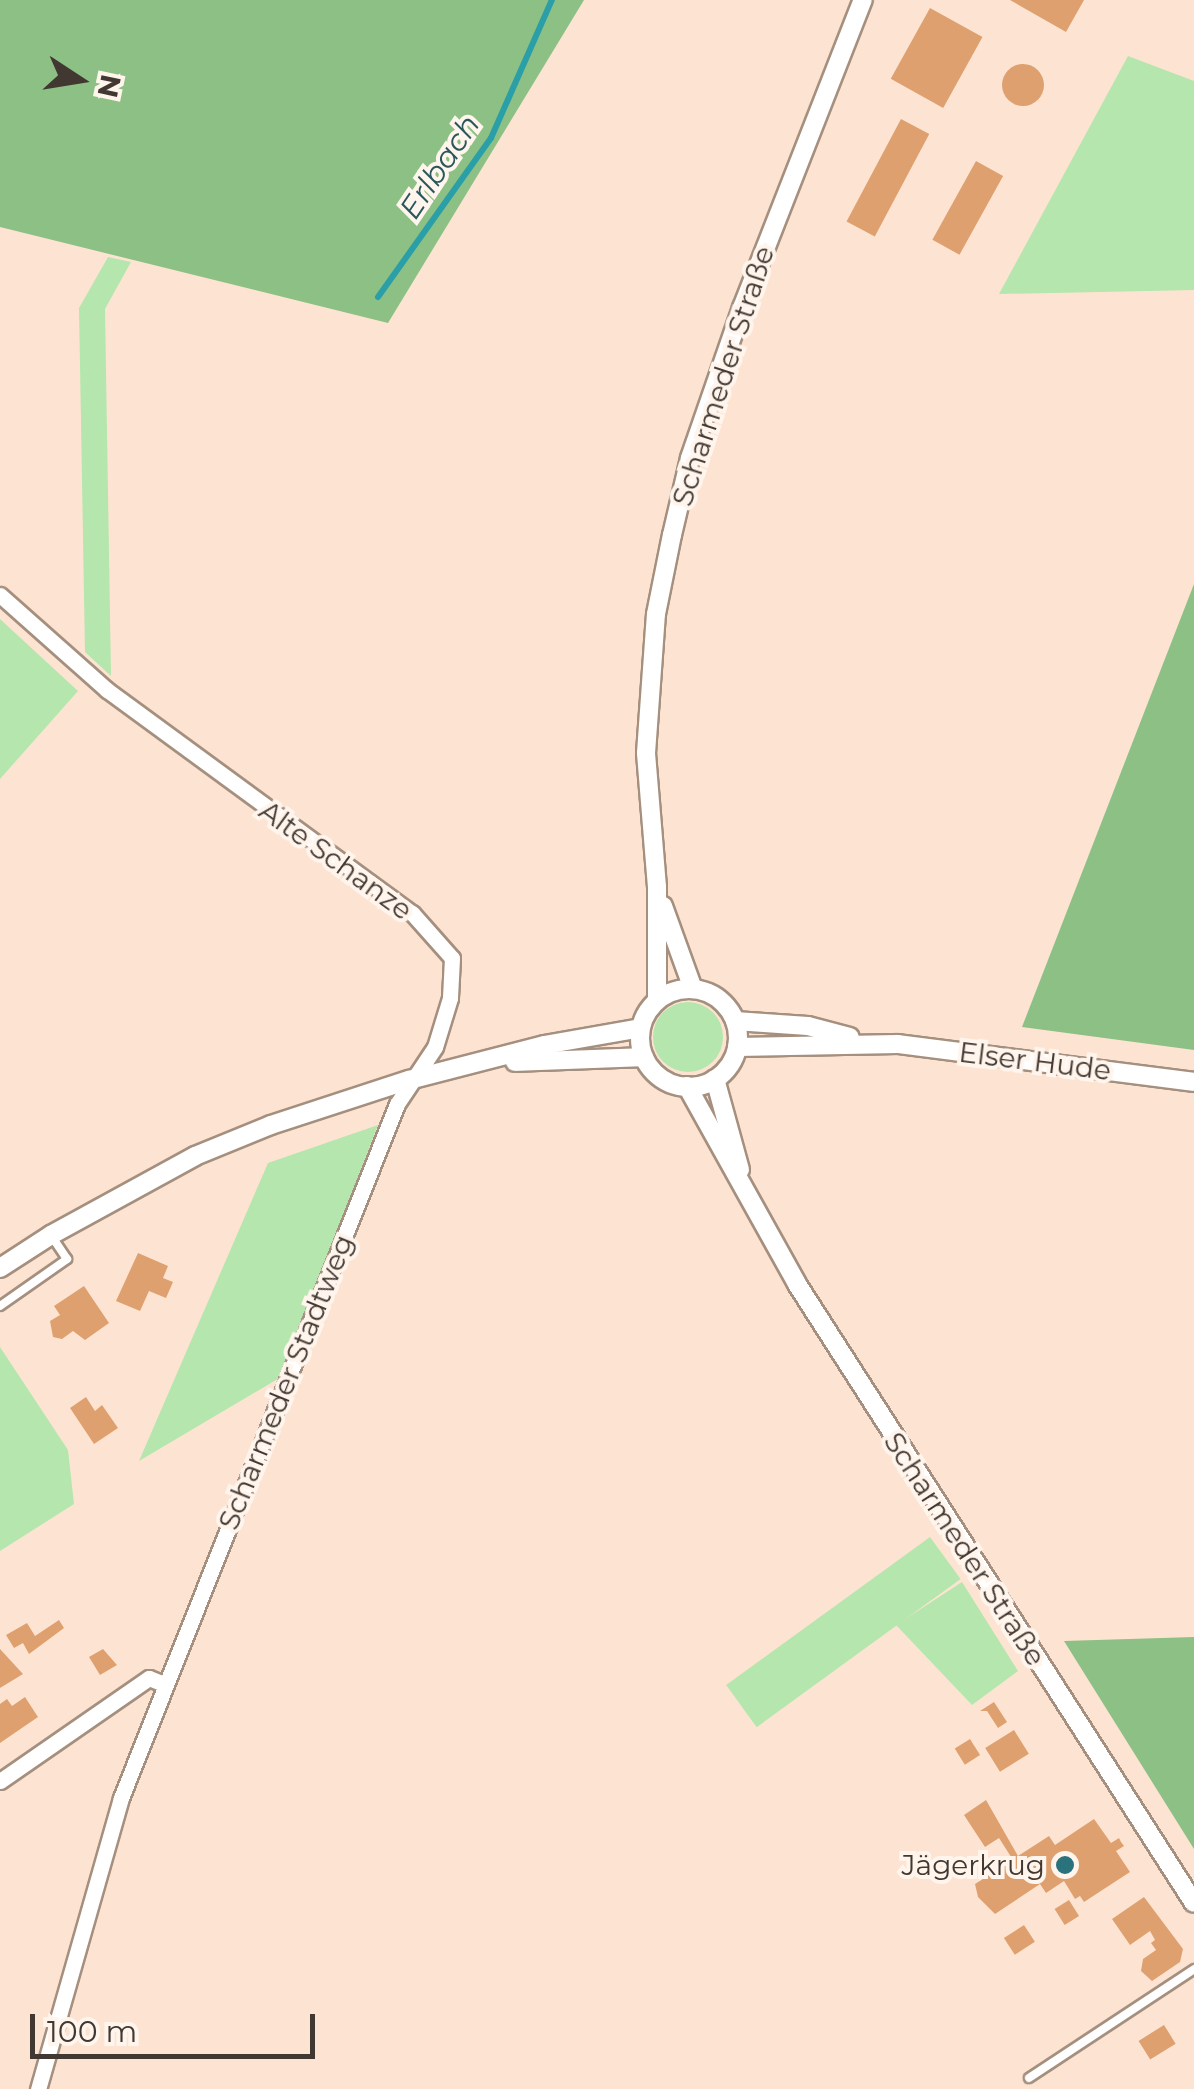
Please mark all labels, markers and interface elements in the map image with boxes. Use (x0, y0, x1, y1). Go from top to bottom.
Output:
north arrow (30, 30, 130, 130)
text: N (90, 72, 128, 101)
water label: Erlbach (392, 108, 488, 226)
street label: Scharmeder Straße (665, 242, 781, 510)
street label: Alte Schanze (253, 793, 419, 927)
street label: Elser Hude (957, 1035, 1113, 1087)
street label: Scharmeder Stadtweg (211, 1230, 361, 1534)
street label: Scharmeder Straße (877, 1426, 1053, 1672)
place label: Jägerkrug (902, 1848, 1045, 1882)
marker: Jägerkrug (1054, 1854, 1076, 1876)
scale bar (35, 1994, 320, 2056)
text: 100 m (47, 2013, 137, 2050)

